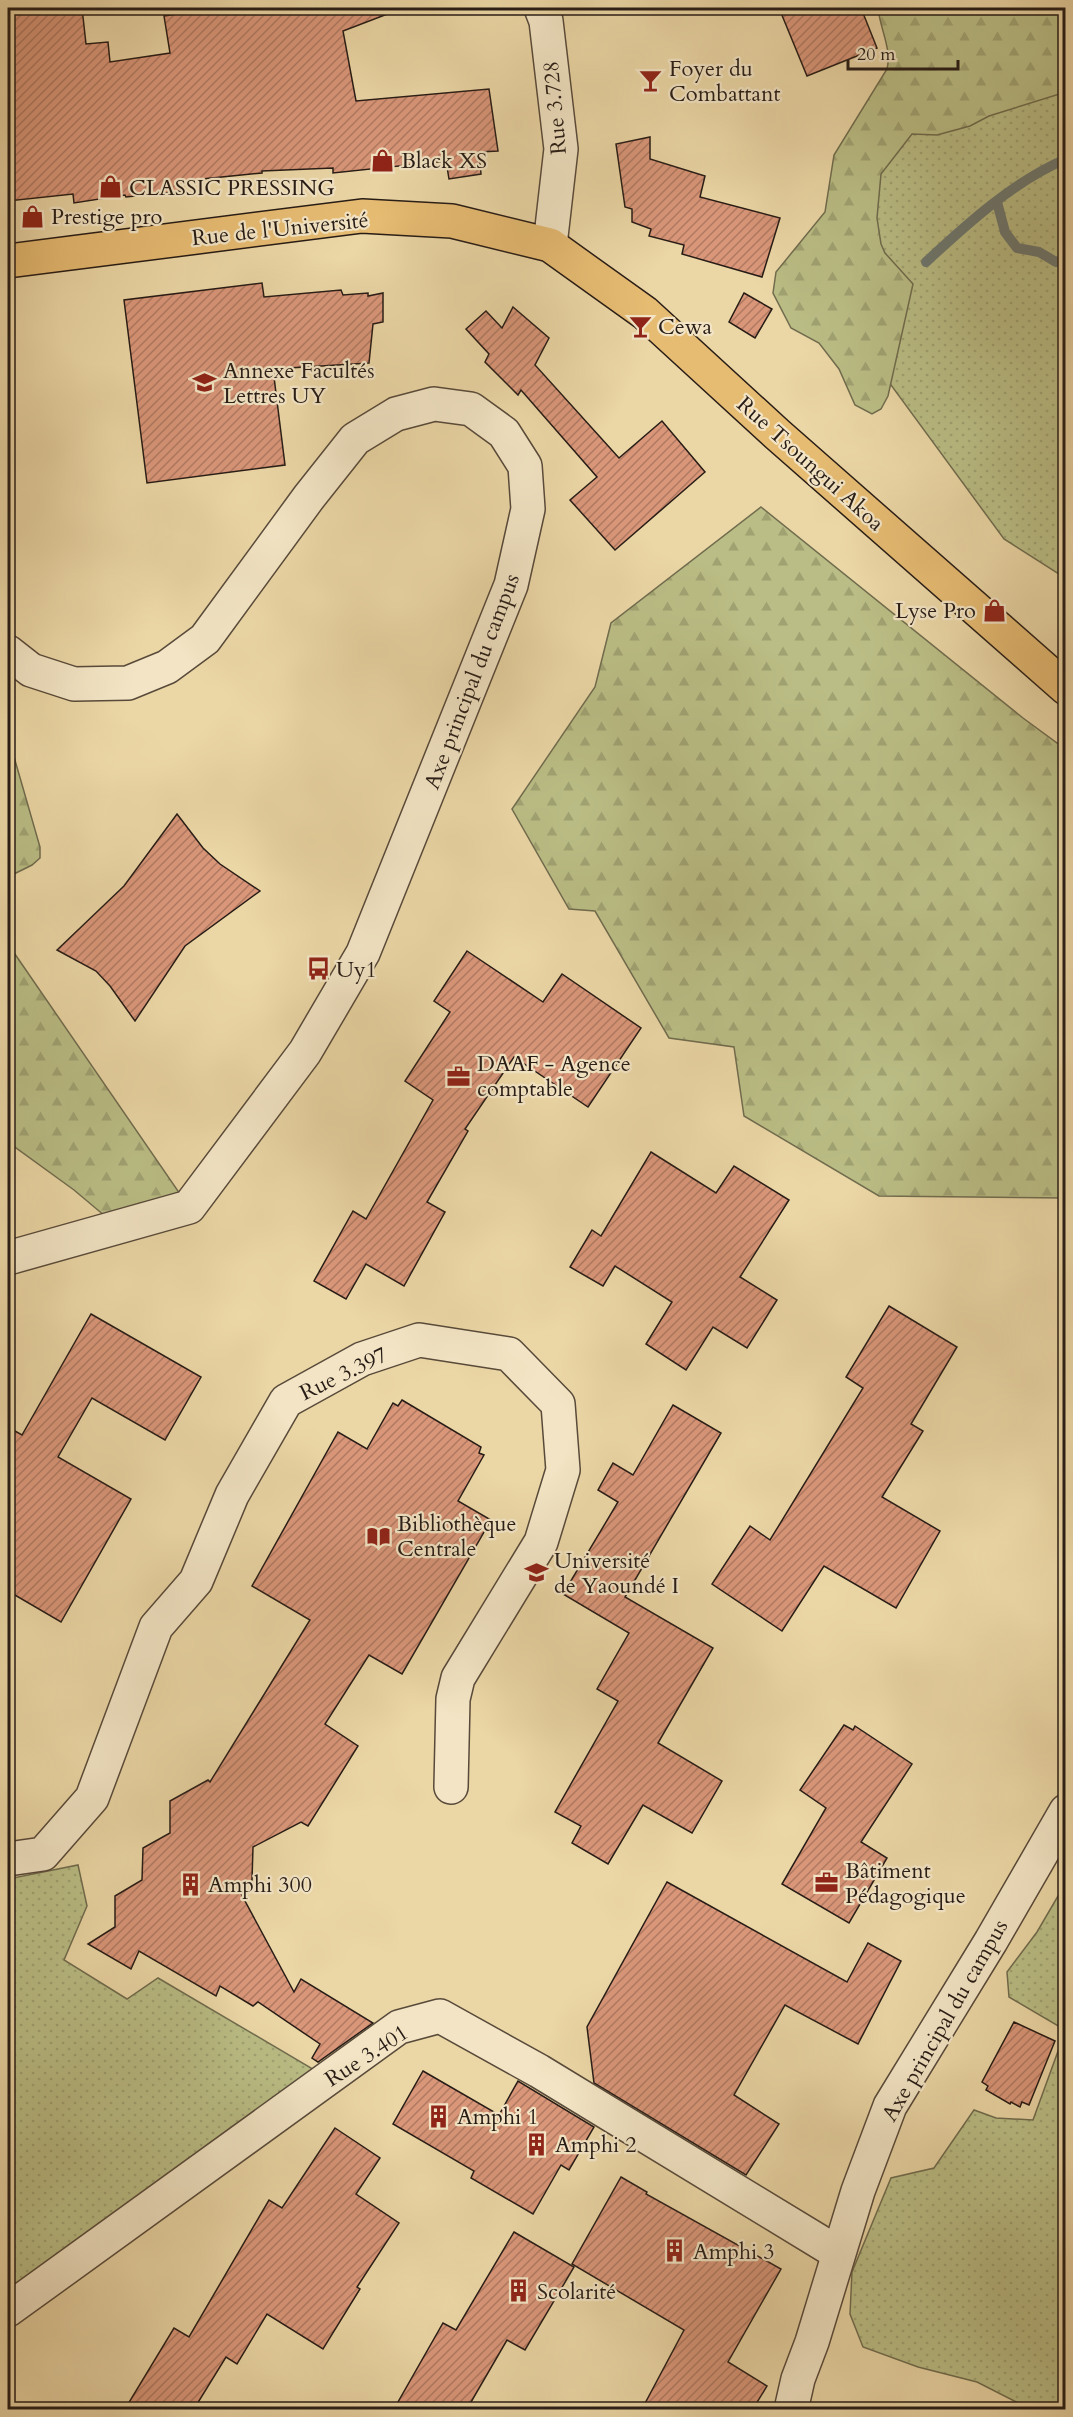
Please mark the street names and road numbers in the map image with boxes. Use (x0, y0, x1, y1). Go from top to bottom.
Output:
street label: Rue 3.728 (536, 60, 574, 156)
street label: Rue de l'Université (190, 205, 370, 253)
street label: Rue Tsoungui Akoa (730, 390, 891, 538)
street label: Axe principal du campus (417, 569, 527, 794)
street label: Rue 3.397 (295, 1340, 392, 1408)
street label: Axe principal du campus (875, 1914, 1015, 2127)
street label: Rue 3.401 (319, 2018, 414, 2094)

